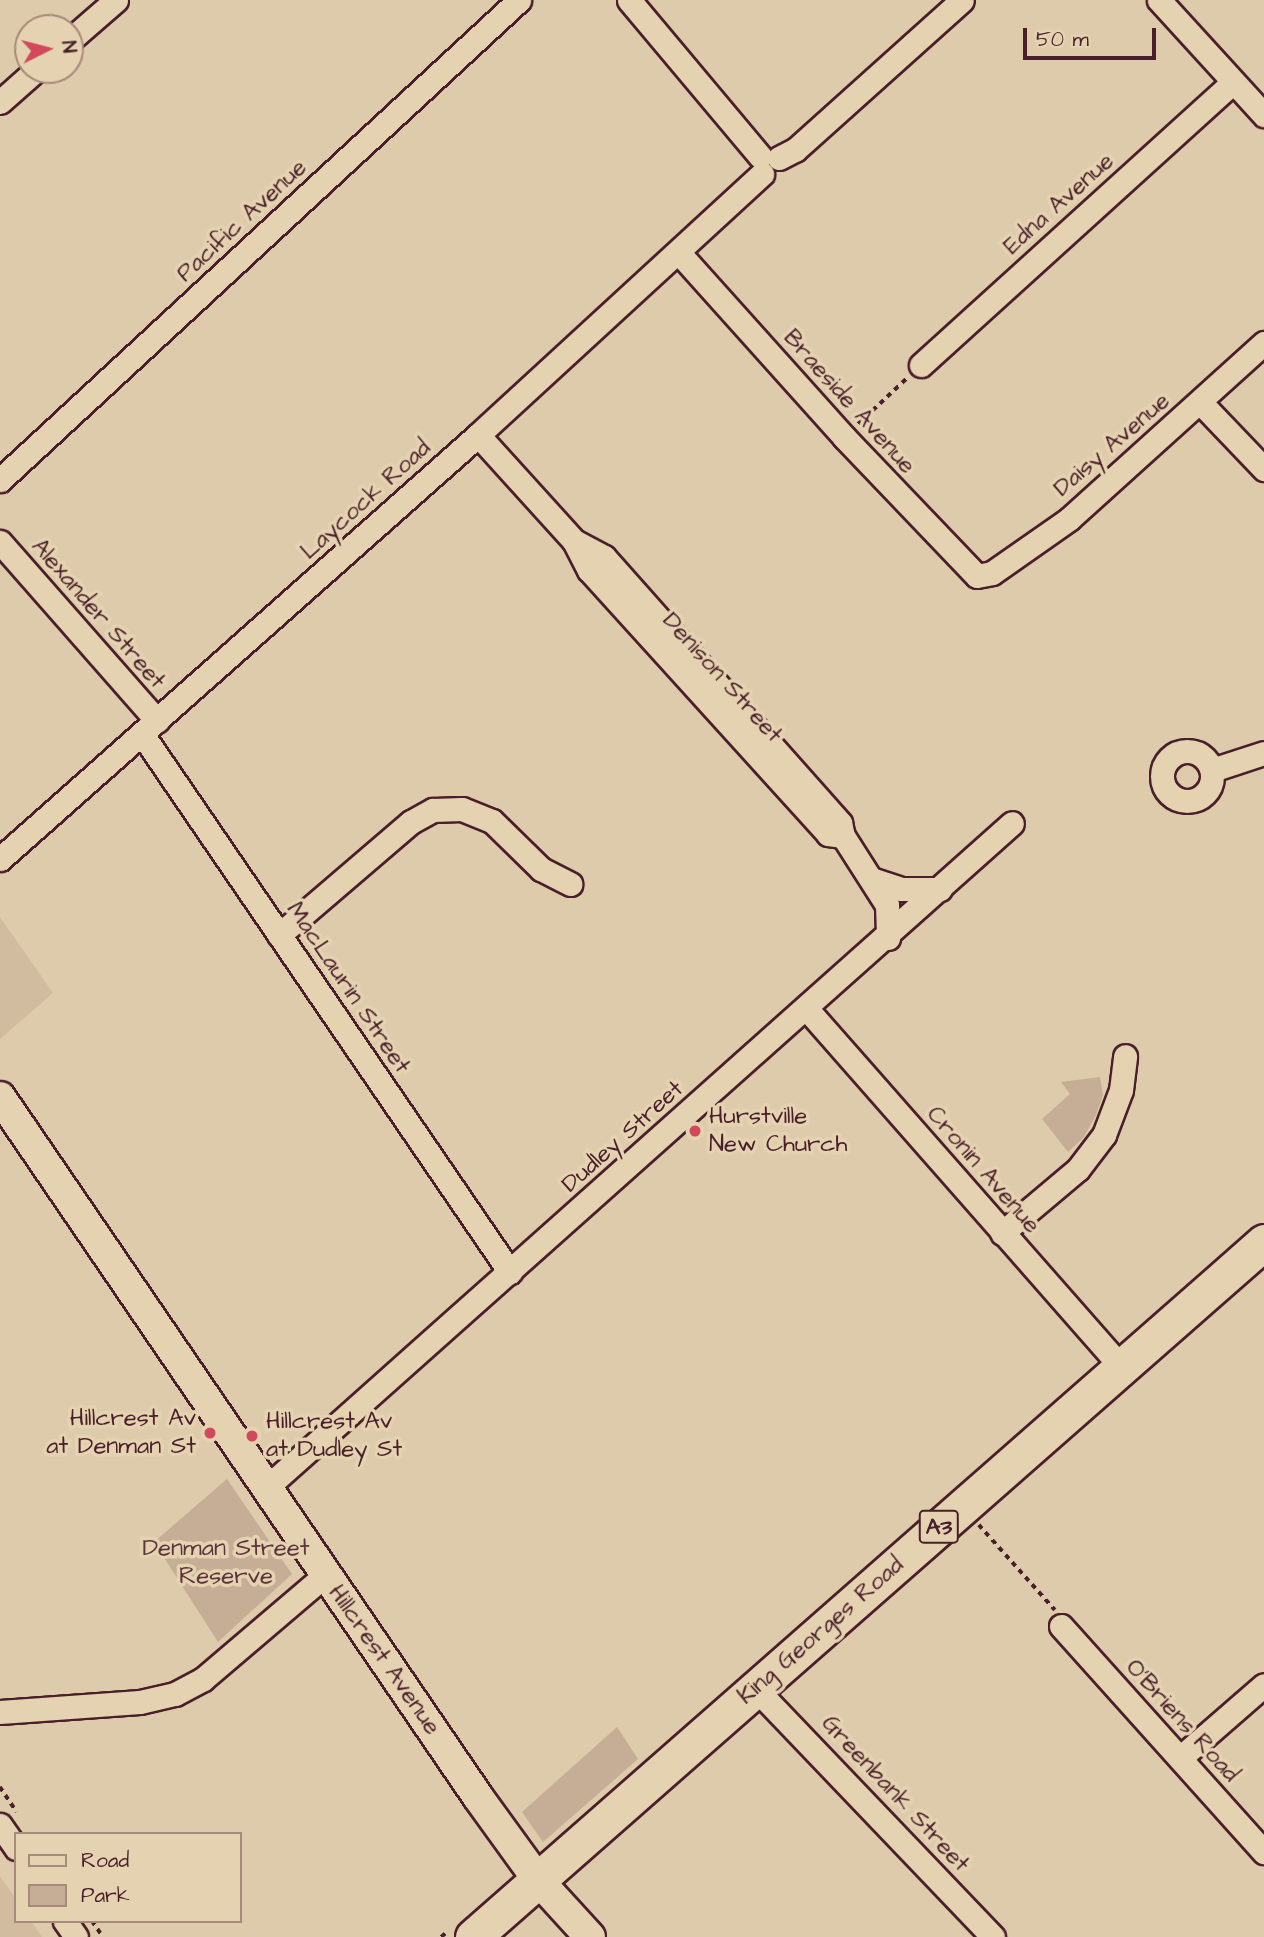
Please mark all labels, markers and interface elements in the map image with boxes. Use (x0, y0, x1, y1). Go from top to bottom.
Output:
north arrow (14, 14, 84, 84)
scale bar (1026, 14, 1159, 58)
text: 50 m (1036, 25, 1089, 54)
text: N (54, 40, 82, 54)
street label: Edna Avenue (998, 147, 1120, 261)
street label: Pacific Avenue (171, 154, 313, 288)
street label: Braeside Avenue (777, 324, 921, 480)
street label: Daisy Avenue (1048, 387, 1176, 503)
street label: Laycock Road (295, 434, 437, 566)
street label: Alexander Street (25, 533, 171, 695)
street label: Denison Street (656, 607, 788, 749)
street label: MacLaurin Street (280, 897, 416, 1079)
street label: Dudley Street (556, 1075, 690, 1199)
street label: Cronin Avenue (920, 1101, 1046, 1239)
place label: Hurstville New Church (709, 1103, 847, 1159)
marker: Hurstville New Church (687, 1123, 703, 1139)
place label: Hillcrest Av at Denman St (46, 1405, 196, 1461)
place label: Hillcrest Av at Dudley St (266, 1408, 402, 1464)
marker: Hillcrest Av at Denman St (202, 1425, 218, 1441)
marker: Hillcrest Av at Dudley St (244, 1428, 260, 1444)
road number: A3 (918, 1508, 960, 1546)
park label: Denman Street Reserve (142, 1535, 310, 1591)
street label: King Georges Road (732, 1551, 910, 1711)
street label: Hillcrest Avenue (322, 1579, 446, 1741)
street label: O'Briens Road (1119, 1654, 1245, 1788)
street label: Greenbank Street (815, 1710, 975, 1878)
legend (14, 1832, 242, 1923)
text: Road (81, 1846, 129, 1875)
text: Park (81, 1881, 130, 1910)

